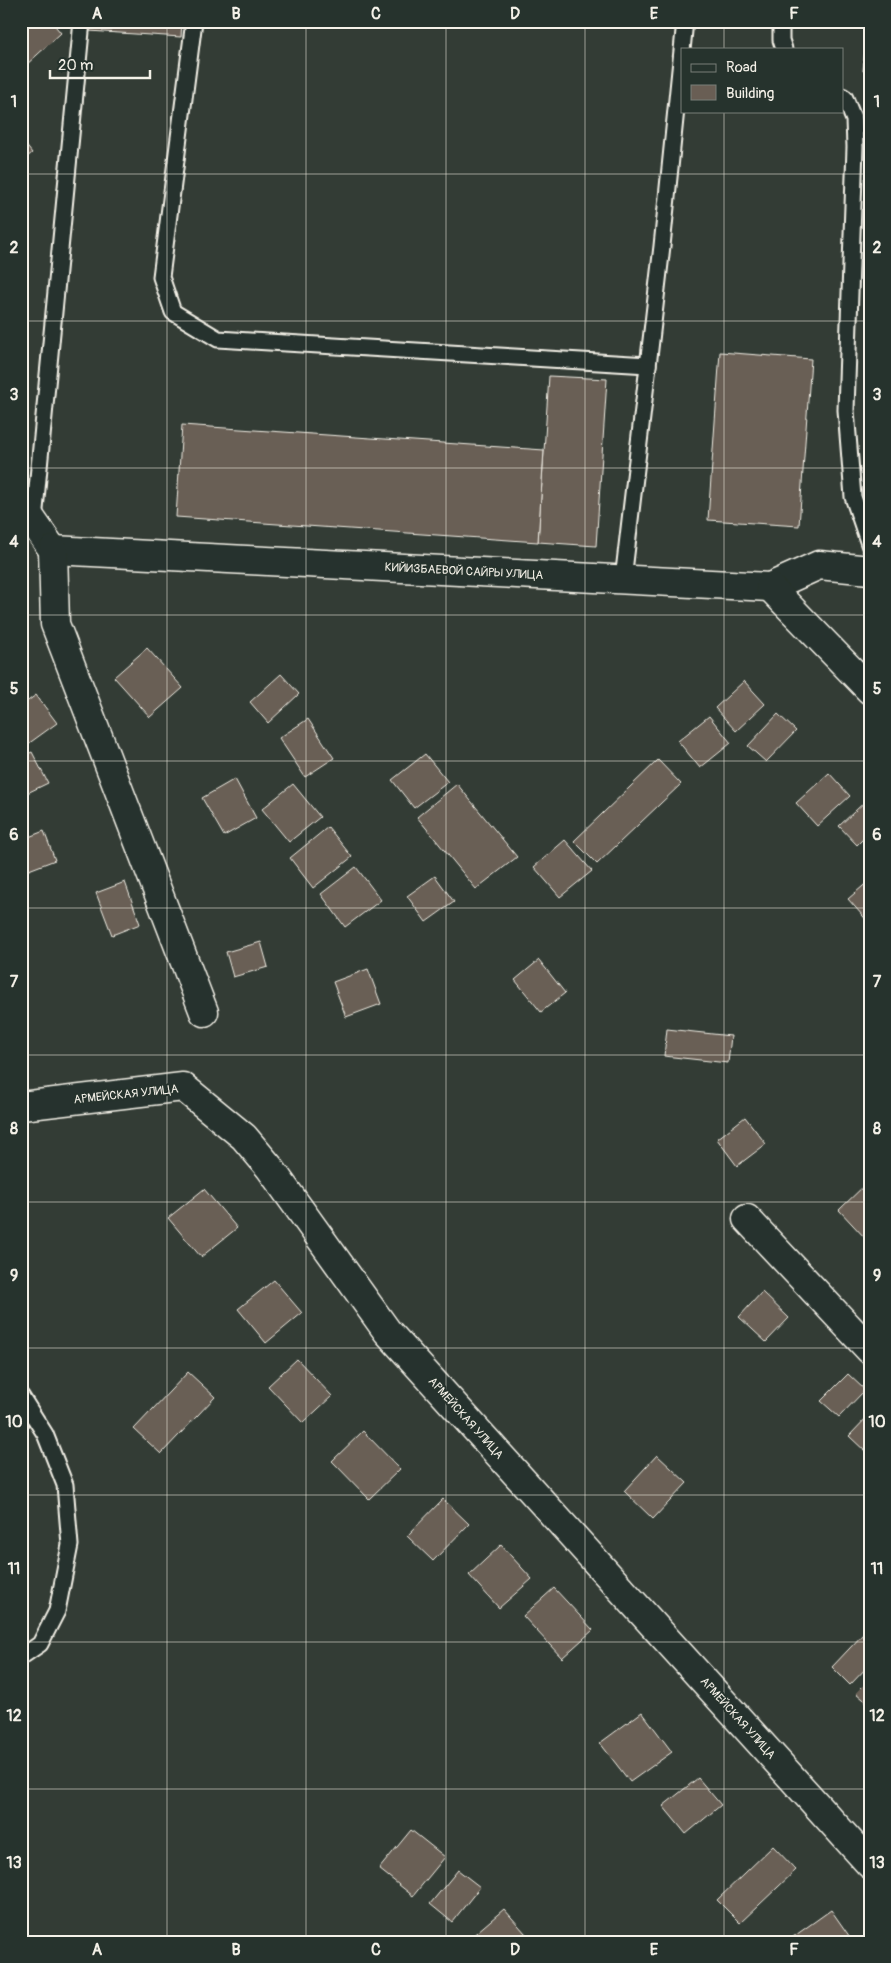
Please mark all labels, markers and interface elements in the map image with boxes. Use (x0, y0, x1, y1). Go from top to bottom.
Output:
text: A (92, 4, 103, 24)
text: B (231, 4, 241, 24)
text: C (371, 4, 381, 24)
text: D (510, 4, 520, 24)
text: E (650, 4, 659, 24)
text: F (789, 4, 799, 24)
scale bar (50, 48, 150, 80)
legend (681, 48, 844, 112)
text: 20 m (58, 56, 93, 75)
text: Road (726, 58, 757, 77)
text: Building (726, 84, 774, 103)
text: 1 (11, 92, 17, 112)
text: 1 (874, 92, 880, 112)
text: 2 (10, 238, 19, 258)
text: 2 (873, 238, 882, 258)
text: 3 (10, 385, 19, 405)
text: 3 (873, 385, 882, 405)
text: 4 (9, 532, 19, 552)
text: 4 (872, 532, 882, 552)
street label: КИЙИЗБАЕВОЙ САЙРЫ УЛИЦА (384, 560, 544, 583)
text: 5 (10, 679, 19, 699)
text: 5 (873, 679, 882, 699)
text: 6 (9, 825, 19, 845)
text: 6 (872, 825, 882, 845)
text: 7 (10, 972, 19, 992)
text: 7 (873, 972, 882, 992)
street label: АРМЕЙСКАЯ УЛИЦА (73, 1082, 179, 1107)
text: 8 (10, 1119, 18, 1139)
text: 8 (873, 1119, 881, 1139)
text: 9 (10, 1266, 18, 1286)
text: 9 (873, 1266, 881, 1286)
street label: АРМЕЙСКАЯ УЛИЦА (425, 1374, 507, 1463)
text: 10 (5, 1412, 23, 1432)
text: 10 (868, 1412, 886, 1432)
text: 11 (8, 1559, 20, 1579)
text: 11 (871, 1559, 883, 1579)
street label: АРМЕЙСКАЯ УЛИЦА (697, 1674, 779, 1763)
text: 12 (6, 1706, 22, 1726)
text: 12 (869, 1706, 885, 1726)
text: 13 (6, 1853, 22, 1873)
text: 13 (869, 1853, 885, 1873)
text: A (92, 1940, 103, 1960)
text: B (231, 1940, 241, 1960)
text: C (371, 1940, 381, 1960)
text: D (510, 1940, 520, 1960)
text: E (650, 1940, 659, 1960)
text: F (789, 1940, 799, 1960)

